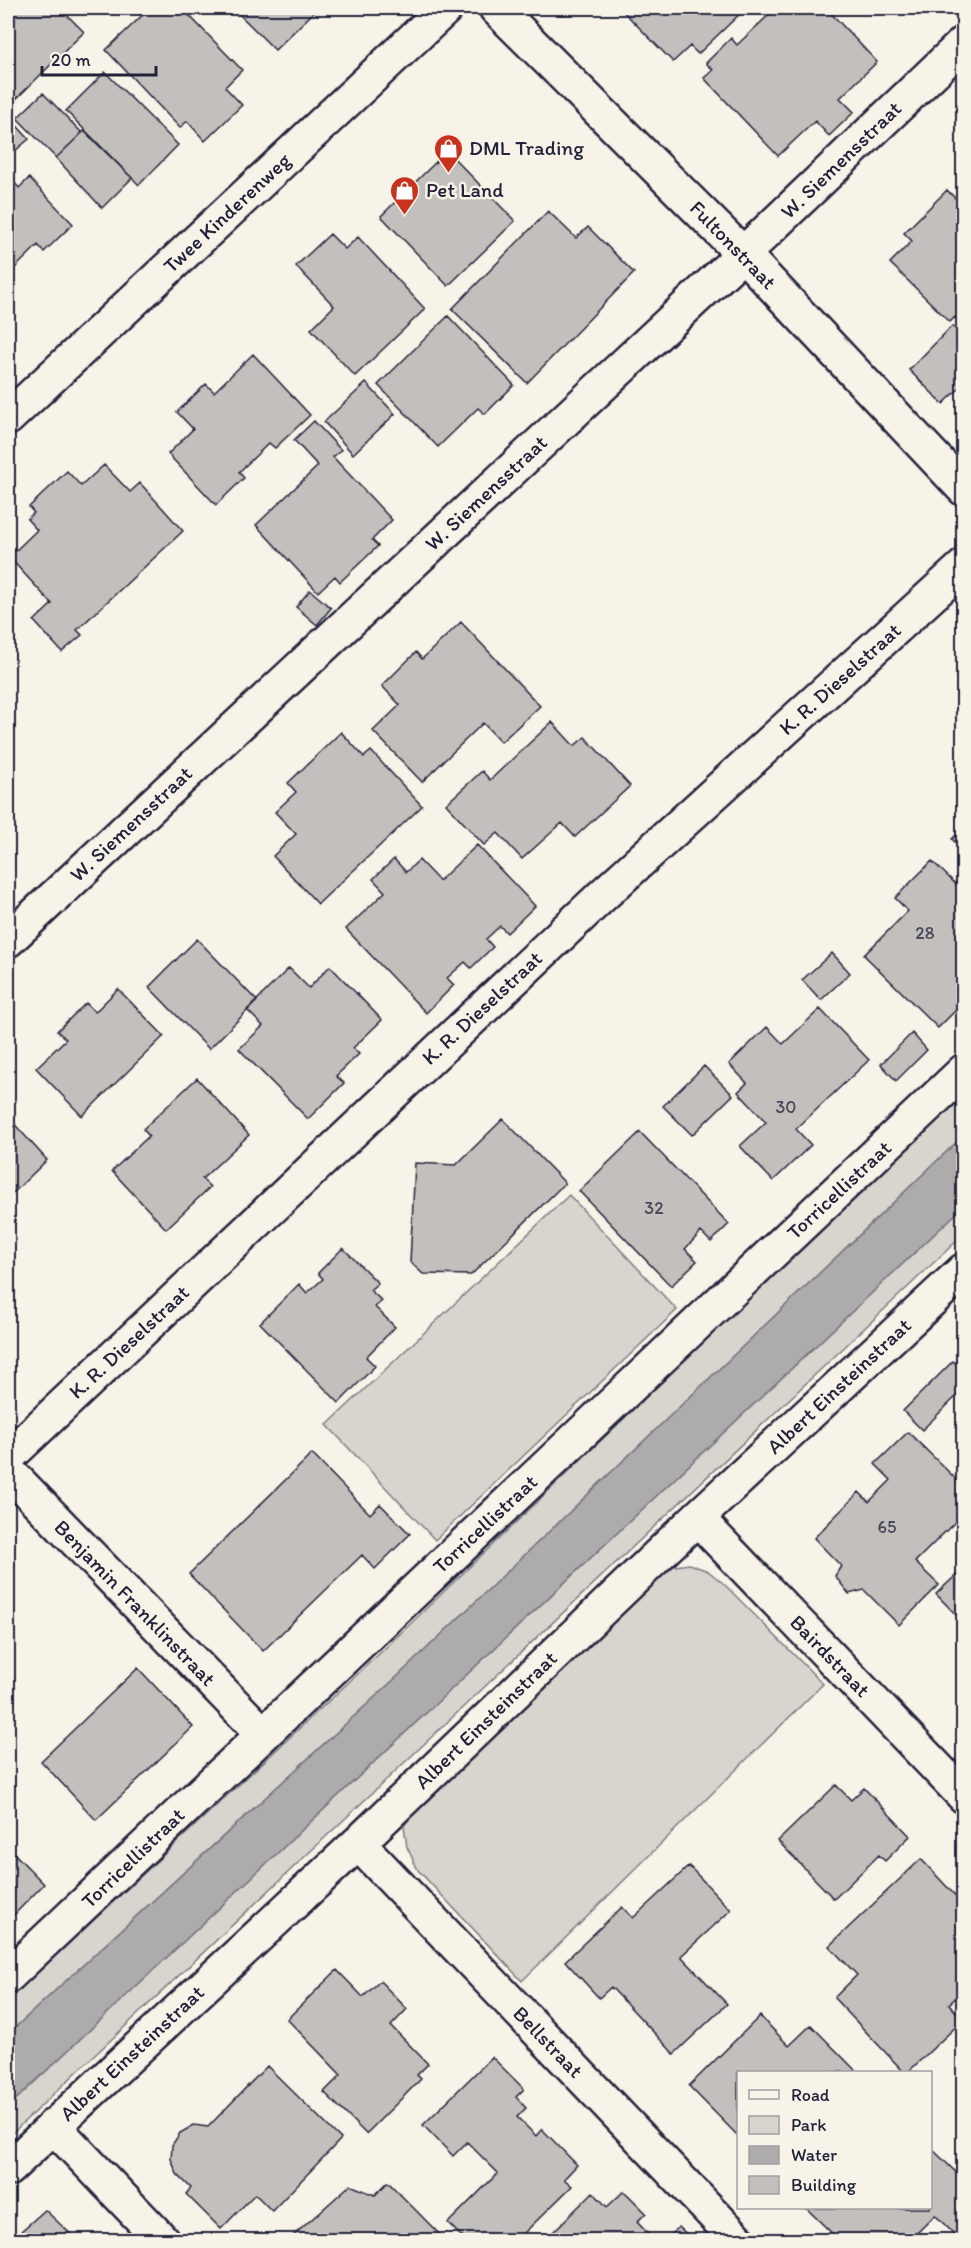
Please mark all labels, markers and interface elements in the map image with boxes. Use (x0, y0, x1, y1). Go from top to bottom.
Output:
scale bar (42, 39, 156, 77)
text: 20 m (51, 49, 91, 71)
street label: W. Siemensstraat (775, 96, 906, 224)
shop icon: DML Trading (432, 132, 464, 174)
place label: DML Trading (469, 135, 584, 160)
street label: Twee Kinderenweg (158, 147, 296, 278)
shop icon: Pet Land (389, 174, 421, 216)
place label: Pet Land (426, 177, 504, 202)
street label: Fultonstraat (685, 195, 782, 294)
street label: W. Siemensstraat (419, 430, 552, 556)
street label: K. R. Dieselstraat (774, 617, 906, 740)
street label: W. Siemensstraat (64, 761, 197, 887)
house number: 28 (915, 922, 935, 944)
street label: K. R. Dieselstraat (416, 945, 547, 1070)
house number: 30 (776, 1096, 796, 1118)
street label: Torricellistraat (781, 1135, 896, 1244)
house number: 32 (644, 1197, 664, 1219)
street label: K. R. Dieselstraat (63, 1279, 194, 1404)
street label: Albert Einsteinstraat (761, 1312, 916, 1459)
street label: Torricellistraat (427, 1469, 542, 1578)
street label: Benjamin Franklinstraat (49, 1514, 221, 1691)
house number: 65 (878, 1516, 896, 1538)
street label: Bairdstraat (785, 1609, 876, 1702)
street label: Albert Einsteinstraat (409, 1645, 562, 1794)
street label: Torricellistraat (76, 1802, 189, 1913)
street label: Albert Einsteinstraat (54, 1979, 209, 2126)
street label: Bellstraat (508, 2001, 589, 2083)
legend (737, 2071, 932, 2209)
text: Road (791, 2084, 830, 2106)
text: Park (791, 2114, 826, 2136)
text: Water (791, 2144, 837, 2166)
text: Building (791, 2174, 857, 2196)

